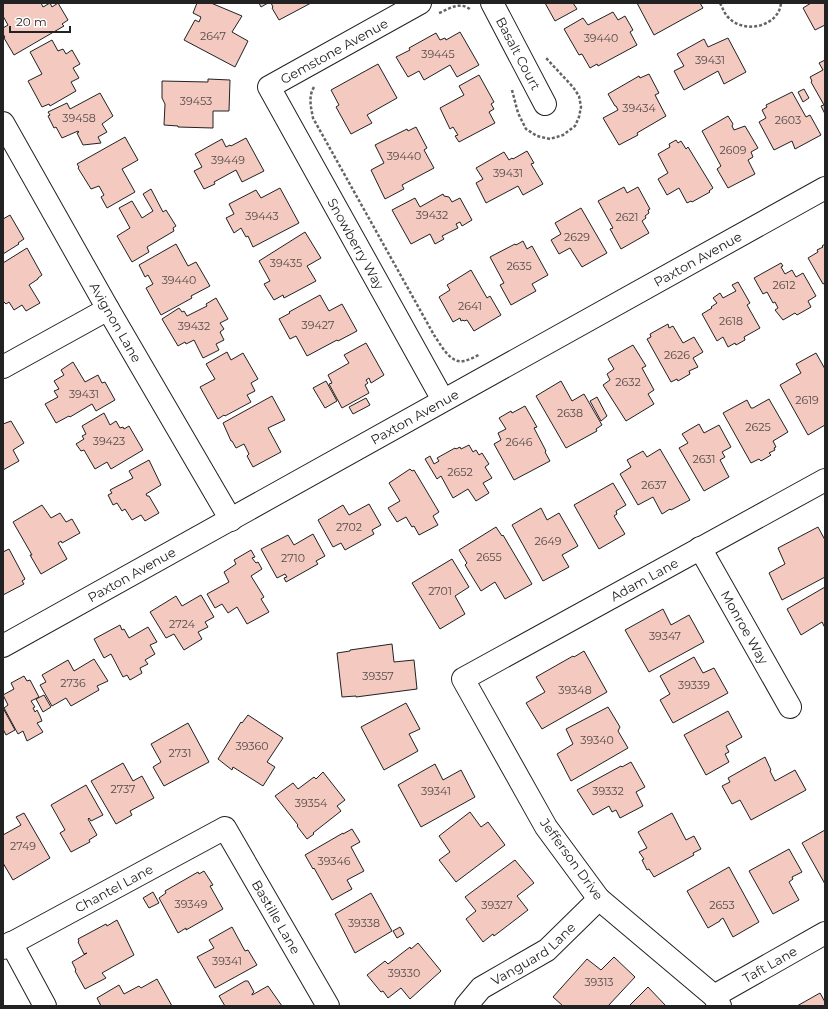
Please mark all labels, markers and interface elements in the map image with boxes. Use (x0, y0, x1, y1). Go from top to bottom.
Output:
scale bar (10, 8, 70, 34)
text: 20 m (16, 14, 47, 29)
street label: Basalt Court (493, 14, 544, 93)
street label: Gemstone Avenue (278, 15, 391, 87)
house number: 2647 (200, 29, 226, 43)
house number: 39440 (584, 31, 618, 45)
house number: 39445 (421, 47, 455, 61)
house number: 39431 (695, 53, 725, 67)
house number: 39453 (180, 94, 212, 108)
house number: 39434 (622, 101, 656, 115)
house number: 39458 (62, 111, 96, 125)
house number: 2603 (775, 113, 801, 127)
house number: 2609 (720, 143, 747, 157)
house number: 39440 (387, 149, 421, 163)
house number: 39449 (211, 153, 245, 167)
house number: 39431 (493, 166, 523, 180)
street label: Snowberry Way (324, 195, 388, 293)
house number: 39432 (416, 208, 448, 222)
house number: 39443 (245, 209, 279, 223)
house number: 2621 (615, 210, 639, 224)
street label: Paxton Avenue (651, 228, 744, 290)
house number: 2629 (564, 230, 590, 244)
house number: 39435 (270, 256, 302, 270)
house number: 2635 (506, 259, 532, 273)
house number: 39440 (162, 273, 196, 287)
house number: 2612 (772, 278, 796, 292)
street label: Avignon Lane (87, 279, 145, 365)
house number: 2641 (458, 299, 482, 313)
house number: 2618 (719, 314, 743, 328)
house number: 39427 (302, 318, 334, 332)
house number: 39432 (178, 319, 210, 333)
house number: 2626 (664, 348, 690, 362)
house number: 2632 (615, 375, 641, 389)
street label: Paxton Avenue (368, 386, 461, 448)
house number: 39431 (69, 387, 99, 401)
house number: 2619 (795, 393, 819, 407)
house number: 2638 (557, 406, 583, 420)
house number: 2625 (745, 420, 771, 434)
house number: 39423 (93, 434, 125, 448)
house number: 2646 (506, 435, 533, 449)
house number: 2631 (692, 452, 716, 466)
house number: 2652 (447, 465, 473, 479)
house number: 2637 (641, 478, 667, 492)
house number: 2702 (336, 520, 362, 534)
house number: 2649 (535, 534, 562, 548)
street label: Paxton Avenue (85, 543, 178, 605)
house number: 2655 (476, 550, 502, 564)
house number: 2710 (281, 551, 305, 565)
street label: Adam Lane (608, 554, 681, 604)
house number: 2701 (428, 584, 452, 598)
street label: Monroe Way (718, 588, 772, 668)
house number: 2724 (169, 617, 196, 631)
house number: 39347 (649, 629, 681, 643)
house number: 39357 (362, 669, 394, 683)
house number: 2736 (60, 676, 86, 690)
house number: 39339 (678, 678, 710, 692)
house number: 39348 (558, 683, 592, 697)
house number: 39340 (580, 733, 614, 747)
house number: 39360 (236, 739, 268, 753)
house number: 2731 (169, 746, 191, 760)
house number: 2737 (110, 782, 136, 796)
house number: 39341 (421, 784, 451, 798)
house number: 39332 (592, 784, 624, 798)
house number: 39354 (295, 796, 328, 810)
street label: Jefferson Drive (536, 814, 607, 903)
house number: 2749 (10, 839, 36, 853)
house number: 39346 (318, 854, 351, 868)
street label: Chantel Lane (72, 860, 156, 916)
street label: Bastille Lane (249, 877, 304, 957)
house number: 39349 (175, 897, 208, 911)
house number: 39327 (481, 898, 513, 912)
house number: 2653 (709, 898, 735, 912)
house number: 39338 (348, 916, 380, 930)
street label: Vanguard Lane (488, 919, 579, 989)
street label: Taft Lane (740, 943, 800, 986)
house number: 39341 (212, 954, 242, 968)
house number: 39330 (388, 966, 420, 980)
house number: 39313 (584, 975, 614, 989)

